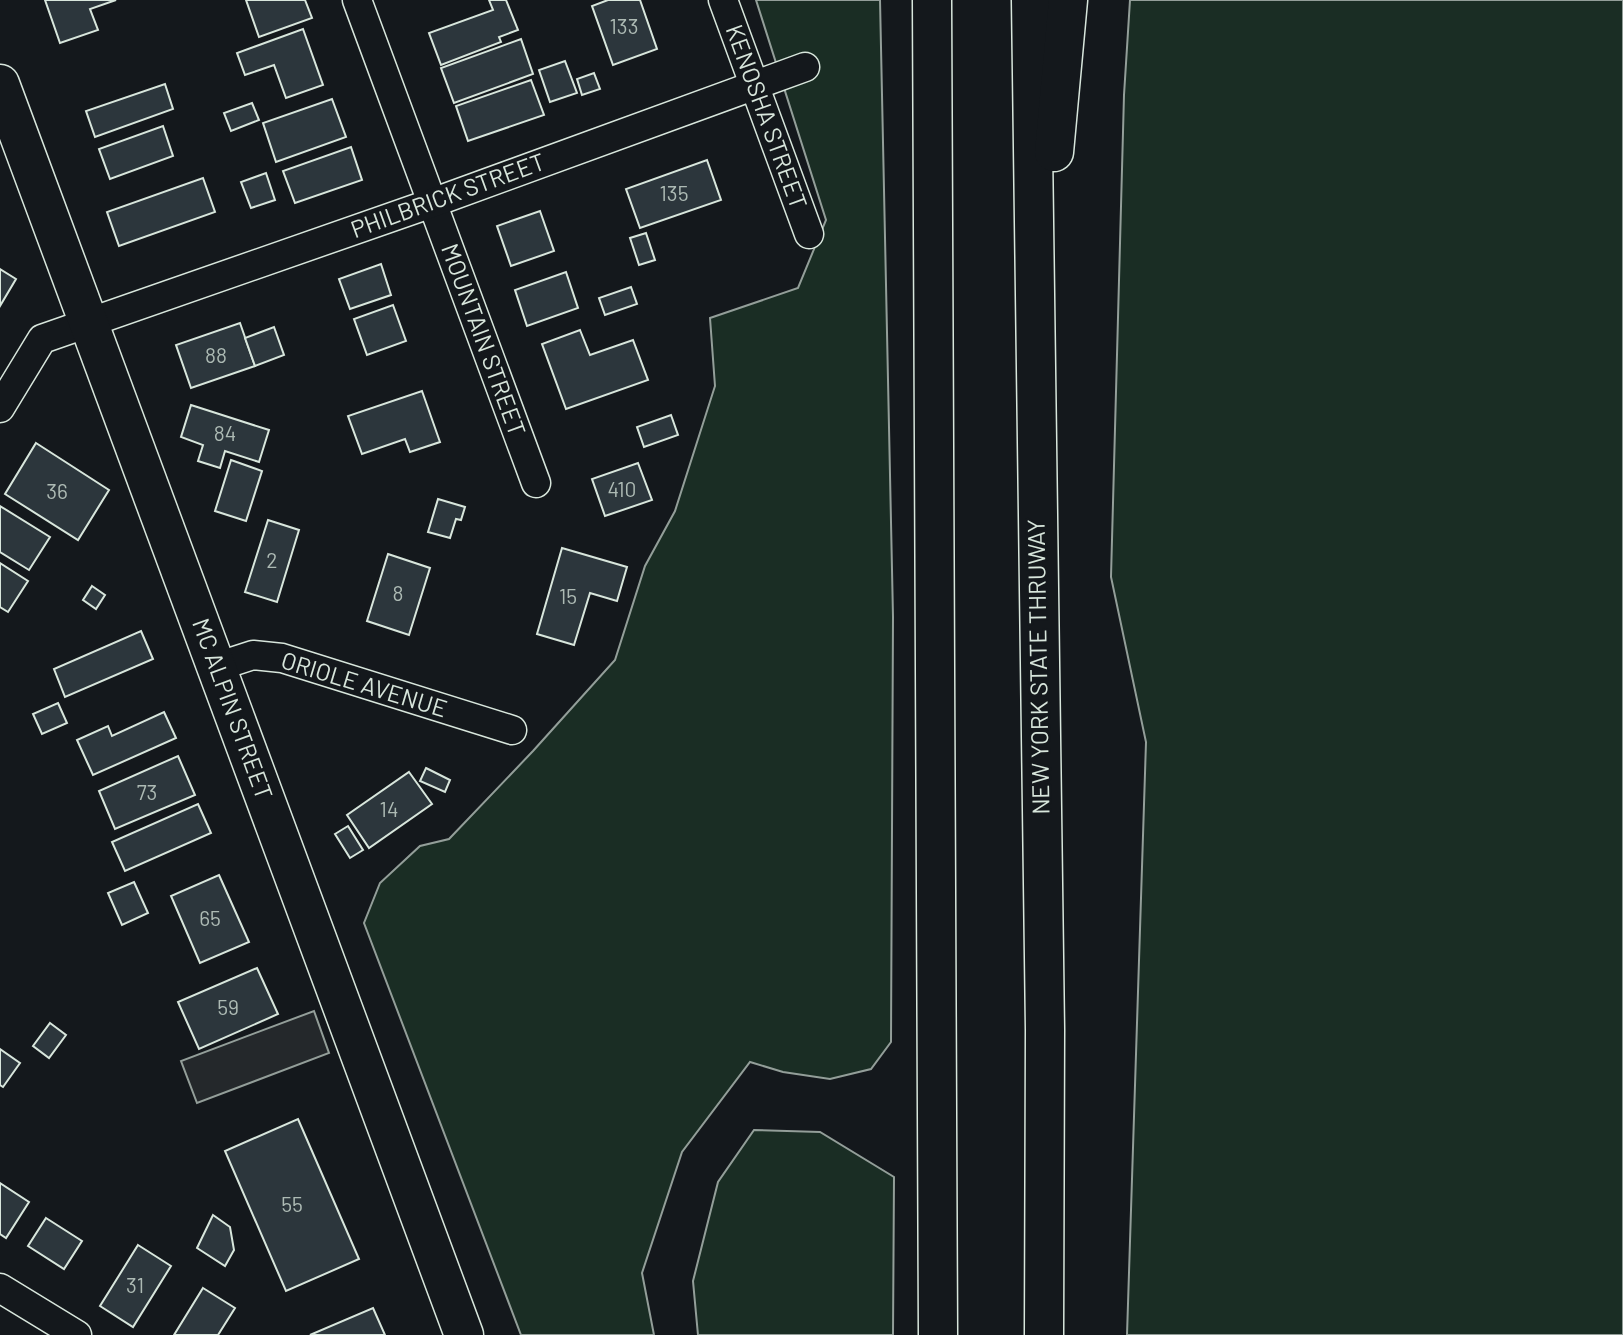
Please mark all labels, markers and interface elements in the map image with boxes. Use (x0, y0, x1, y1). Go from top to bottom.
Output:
house number: 133 (610, 13, 638, 38)
street label: KENOSHA STREET (721, 20, 814, 213)
street label: PHILBRICK STREET (347, 146, 548, 243)
house number: 135 (660, 180, 688, 205)
street label: MOUNTAIN STREET (436, 239, 533, 440)
house number: 88 (205, 342, 227, 367)
house number: 84 (214, 420, 236, 445)
house number: 410 (608, 476, 636, 501)
house number: 36 (46, 478, 68, 503)
street label: NEW YORK STATE THRUWAY (1020, 519, 1055, 815)
house number: 2 (266, 547, 278, 572)
house number: 8 (393, 580, 403, 605)
house number: 15 (559, 583, 577, 608)
street label: MC ALPIN STREET (187, 614, 280, 803)
street label: ORIOLE AVENUE (278, 645, 451, 723)
house number: 73 (137, 779, 157, 804)
house number: 14 (380, 796, 398, 821)
house number: 65 (199, 905, 221, 930)
house number: 59 (217, 994, 239, 1019)
house number: 55 (281, 1191, 303, 1216)
house number: 31 (126, 1272, 144, 1297)

